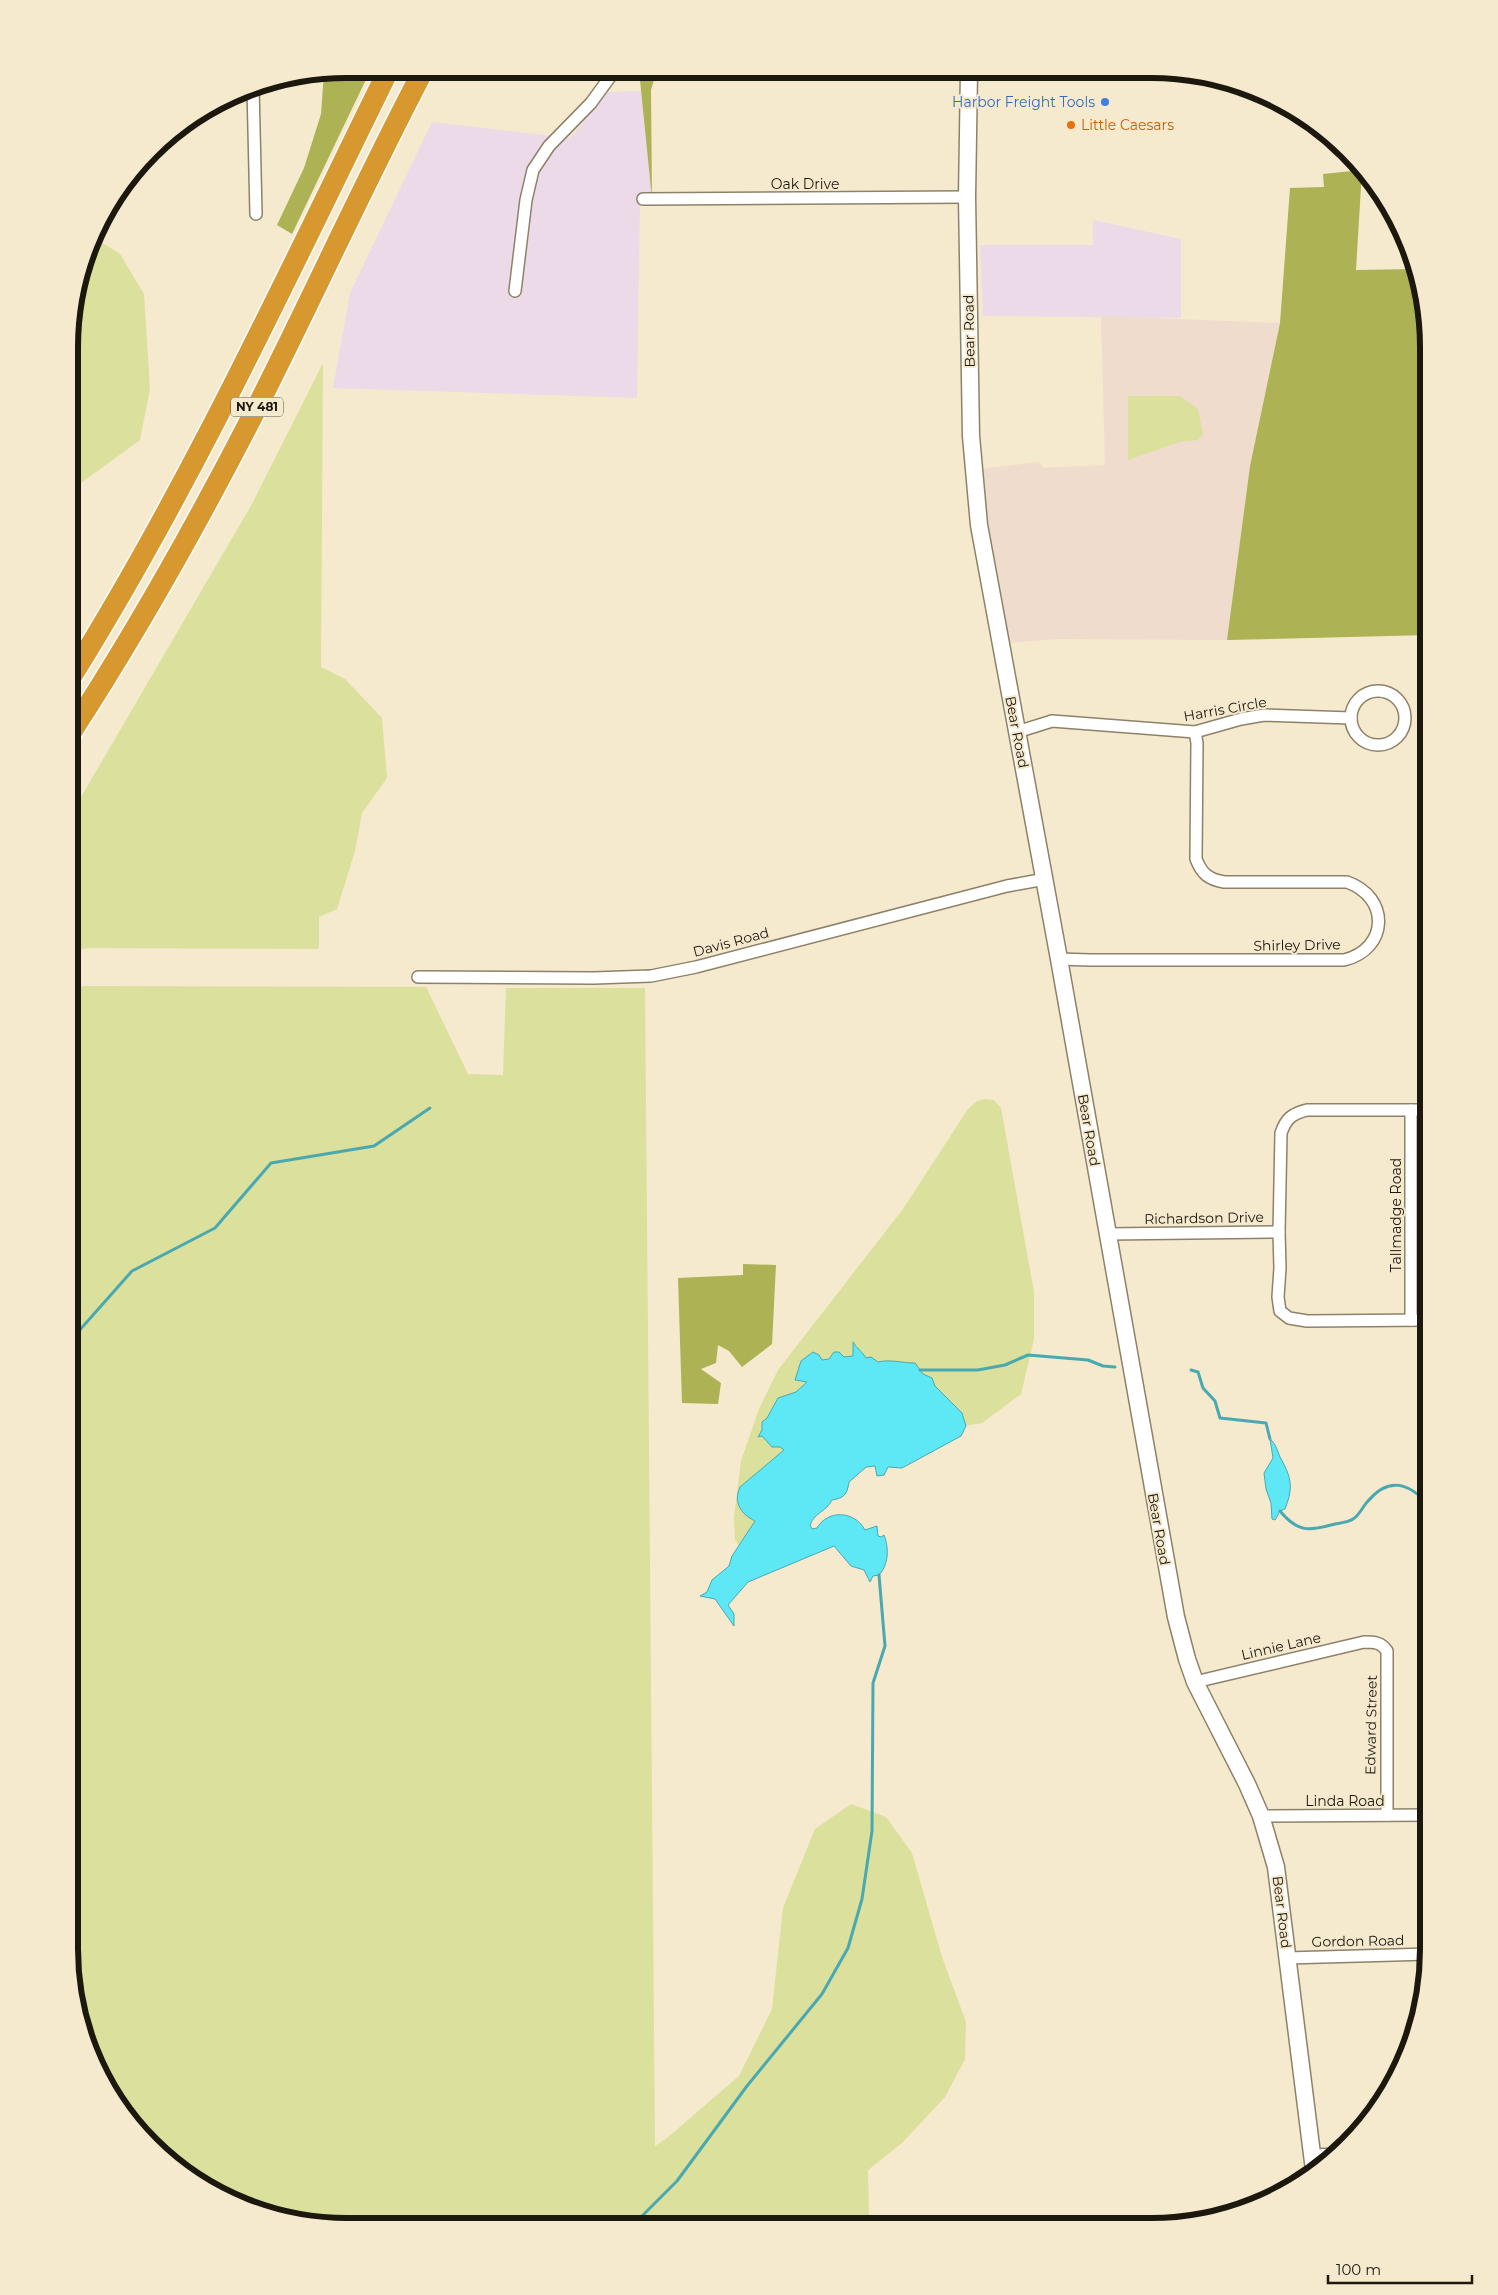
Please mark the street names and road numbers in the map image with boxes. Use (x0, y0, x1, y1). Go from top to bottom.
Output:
street label: Oak Drive (771, 175, 839, 193)
street label: Bear Road (959, 294, 979, 368)
road number: NY 481 (231, 398, 283, 417)
street label: Harris Circle (1182, 693, 1268, 725)
street label: Bear Road (1001, 694, 1033, 770)
street label: Davis Road (691, 923, 771, 961)
street label: Shirley Drive (1253, 935, 1341, 955)
street label: Bear Road (1074, 1093, 1104, 1167)
street label: Tallmadge Road (1387, 1158, 1405, 1272)
street label: Richardson Drive (1144, 1208, 1264, 1228)
street label: Bear Road (1144, 1492, 1174, 1566)
street label: Linnie Lane (1239, 1628, 1323, 1664)
street label: Edward Street (1361, 1675, 1381, 1775)
street label: Linda Road (1305, 1792, 1385, 1810)
street label: Bear Road (1269, 1875, 1295, 1949)
street label: Gordon Road (1311, 1931, 1405, 1951)

